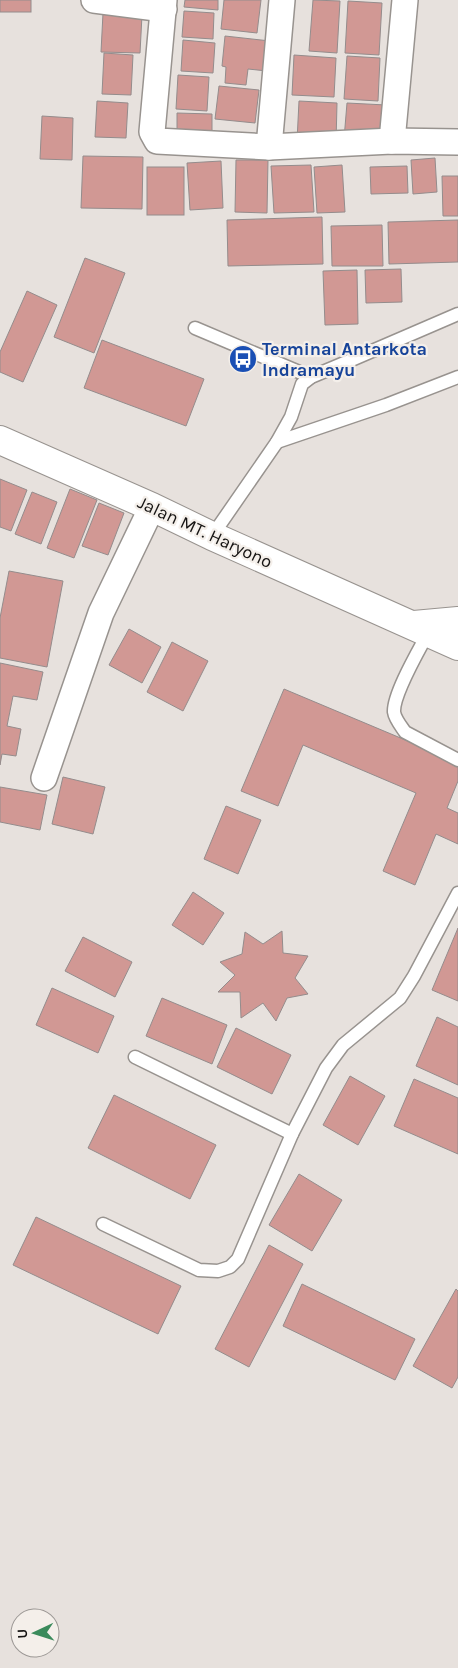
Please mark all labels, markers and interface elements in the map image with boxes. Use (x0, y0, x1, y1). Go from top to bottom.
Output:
place label: Terminal Antarkota Indramayu (262, 338, 427, 381)
bus stop icon: Terminal Antarkota Indramayu (228, 344, 258, 374)
street label: Jalan MT. Haryono (134, 491, 276, 573)
north arrow (10, 1608, 60, 1658)
text: U (14, 1628, 31, 1639)

